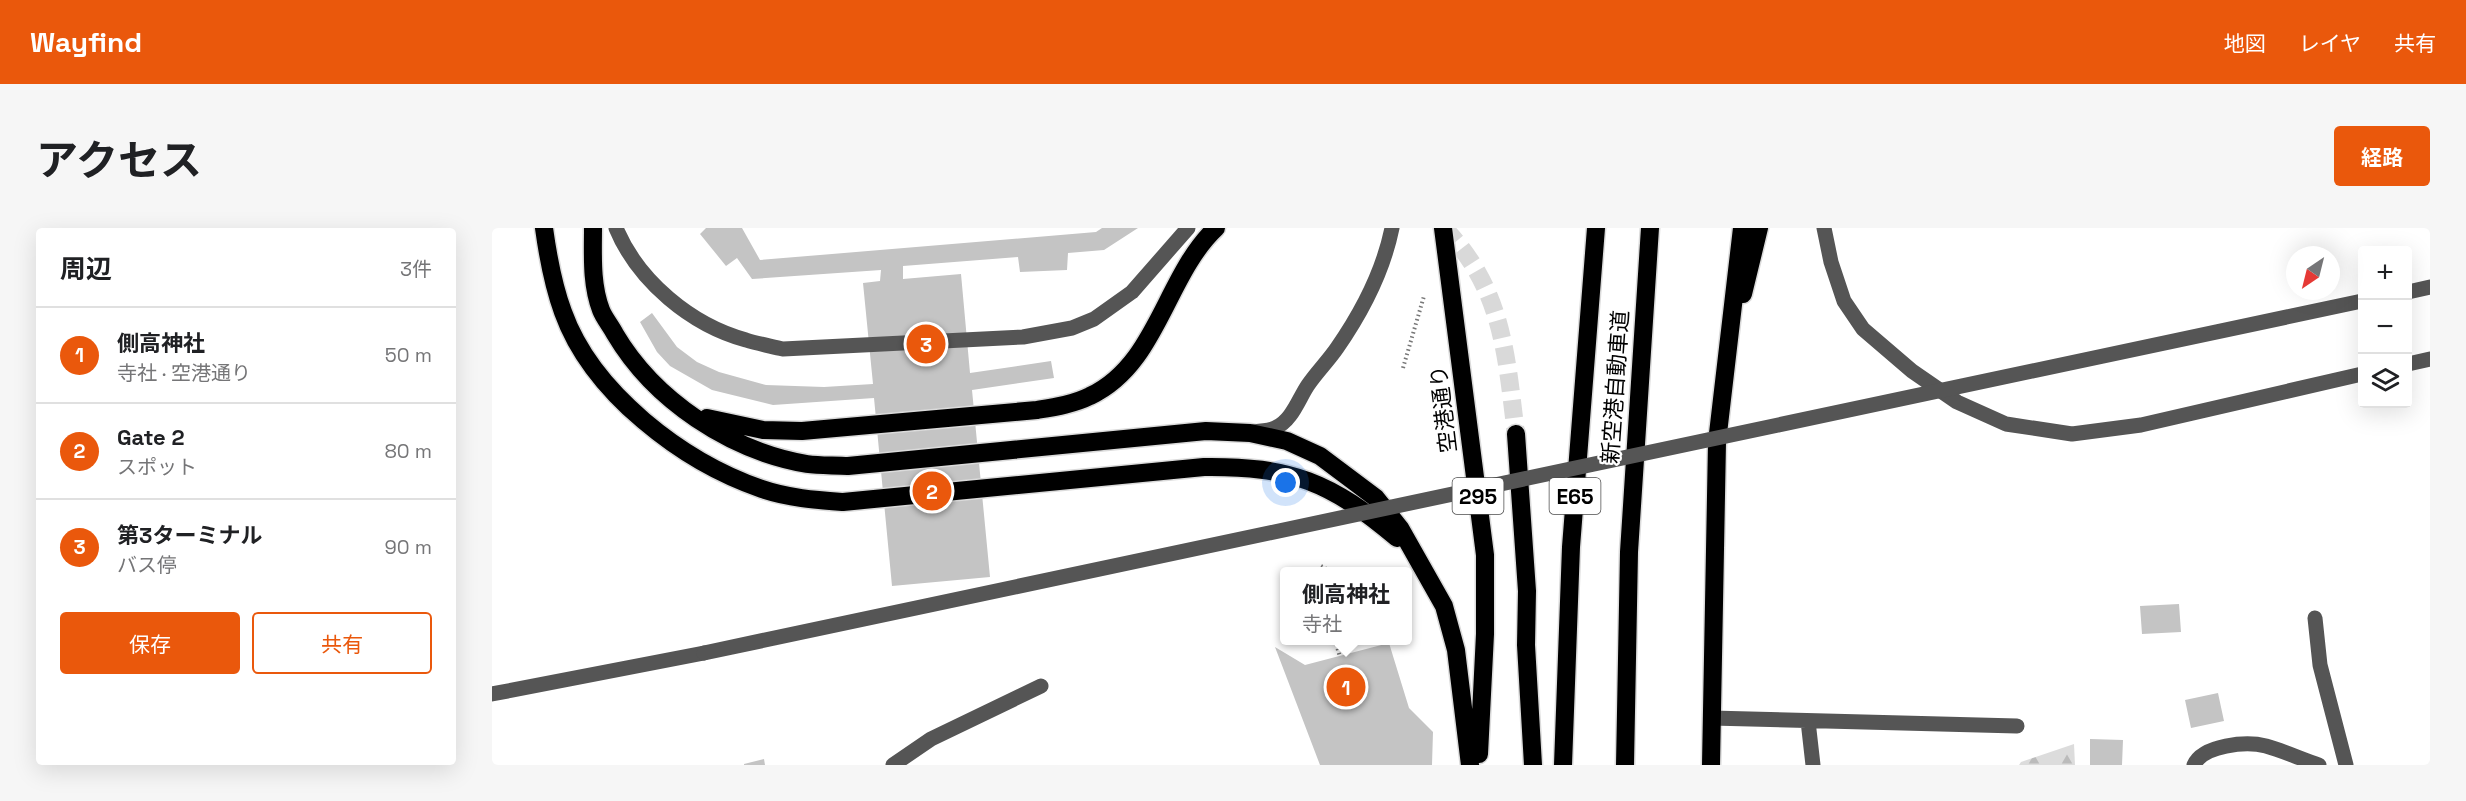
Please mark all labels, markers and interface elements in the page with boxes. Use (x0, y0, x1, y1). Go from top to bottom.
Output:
text: Wayfind (30, 24, 142, 60)
text: 地図 (2224, 30, 2266, 57)
text: レイヤ (2299, 30, 2361, 57)
text: 共有 (2394, 30, 2436, 57)
button: 経路 (2334, 126, 2430, 186)
text: アクセス (36, 134, 202, 187)
north arrow (2286, 246, 2340, 300)
map controls (2358, 246, 2412, 408)
button: + (2358, 246, 2412, 300)
text: 周辺 (60, 252, 112, 286)
text: 3件 (400, 256, 432, 282)
button: − (2358, 300, 2412, 354)
street label: 新空港自動車道 (1596, 309, 1634, 465)
pin: 3 (906, 322, 946, 366)
text: 側高神社 (117, 329, 205, 357)
text: 1 (75, 342, 84, 368)
text: 50 m (385, 342, 432, 368)
button: layers (2358, 354, 2412, 408)
text: 寺社 · 空港通り (117, 360, 251, 386)
street label: 空港通り (1424, 364, 1462, 454)
text: Gate 2 (117, 423, 184, 451)
text: 2 (74, 438, 85, 464)
text: 80 m (384, 438, 432, 464)
text: スポット (117, 454, 197, 480)
pin: 2 (912, 468, 952, 514)
your location (1271, 468, 1300, 497)
road number: 295 (1452, 478, 1504, 514)
road number: E65 (1550, 478, 1600, 514)
text: 第3ターミナル (117, 521, 262, 549)
text: 3 (73, 534, 86, 560)
text: 90 m (385, 534, 432, 560)
text: バス停 (117, 552, 177, 578)
popup (1280, 567, 1412, 645)
text: 側高神社 (1302, 580, 1390, 608)
text: 寺社 (1302, 611, 1342, 637)
button: 保存 (60, 612, 240, 674)
button: 共有 (252, 612, 432, 674)
pin: 1 (1326, 664, 1366, 710)

